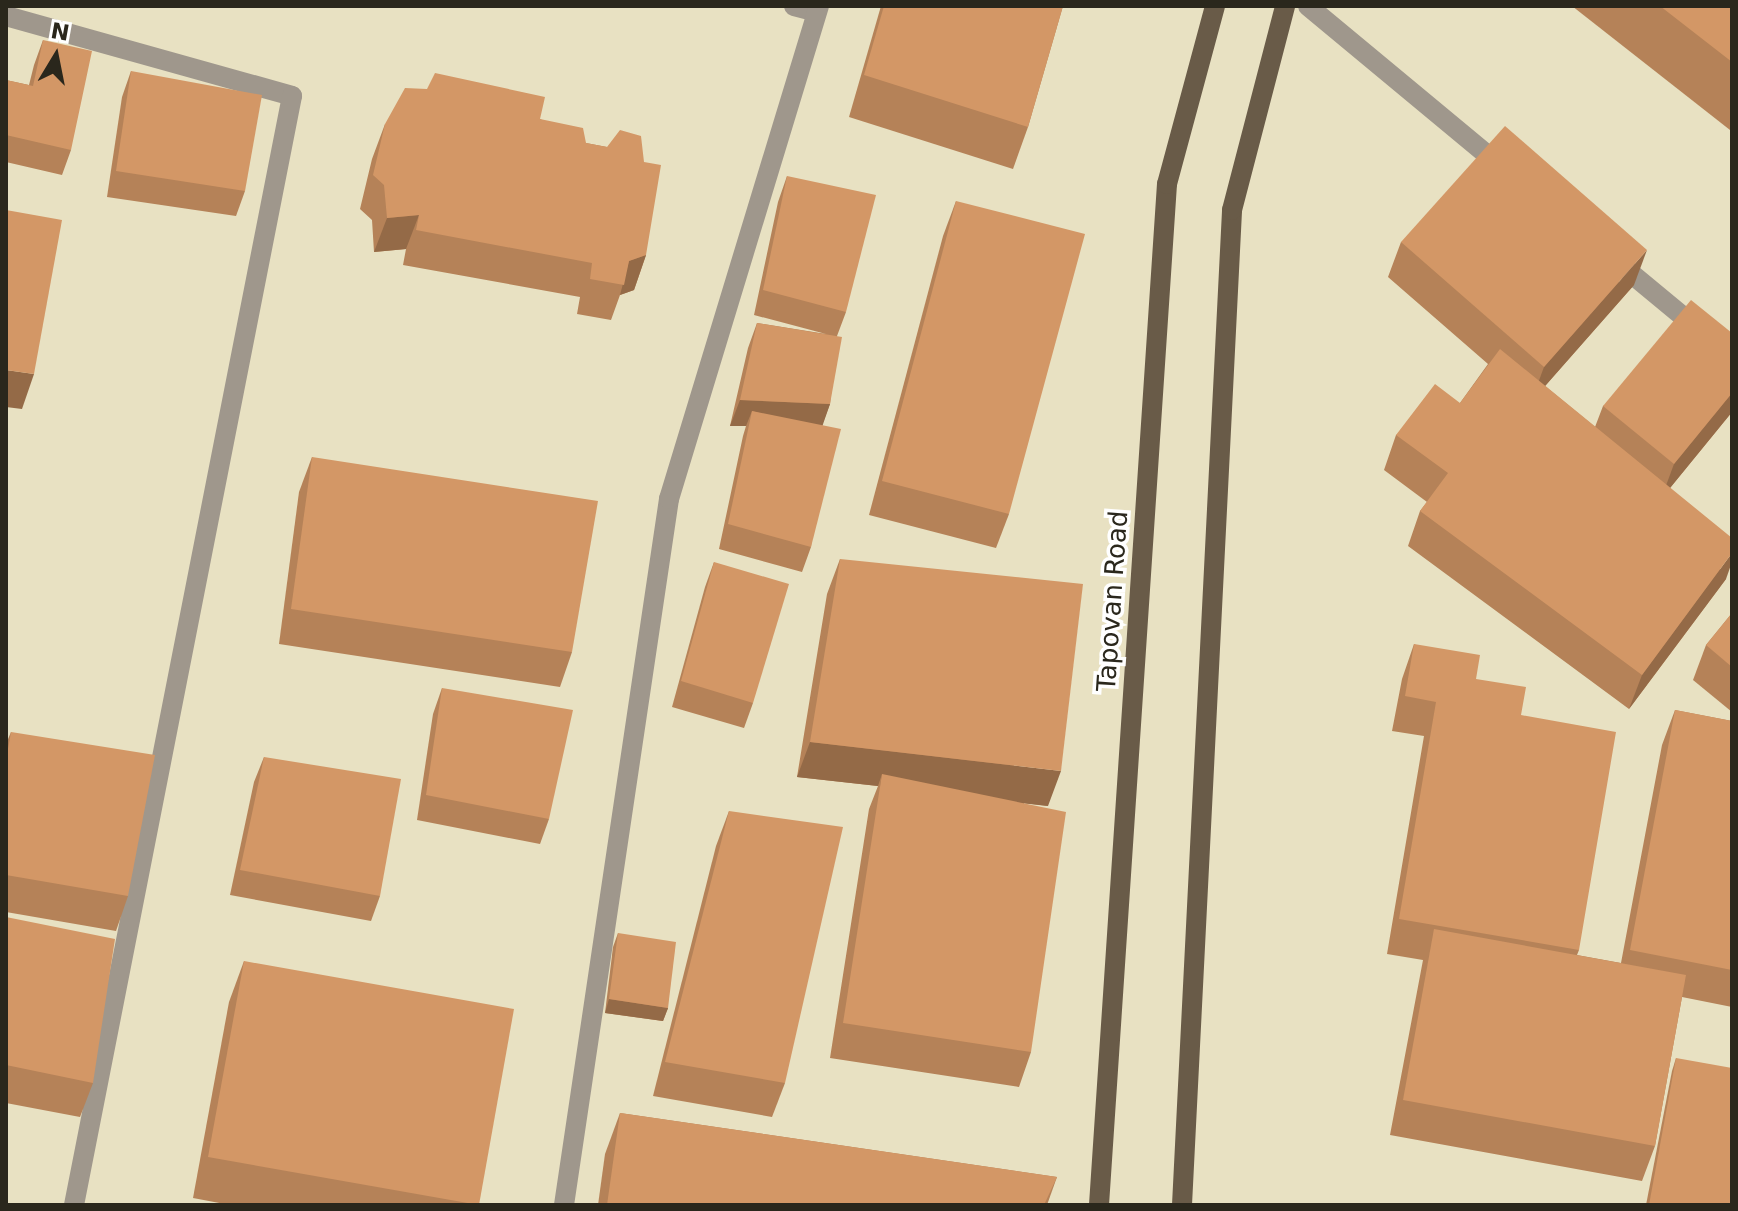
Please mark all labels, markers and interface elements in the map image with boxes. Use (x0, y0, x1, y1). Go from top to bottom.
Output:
north arrow (16, 16, 96, 96)
text: N (49, 18, 71, 46)
street label: Tapovan Road (1091, 510, 1135, 692)

